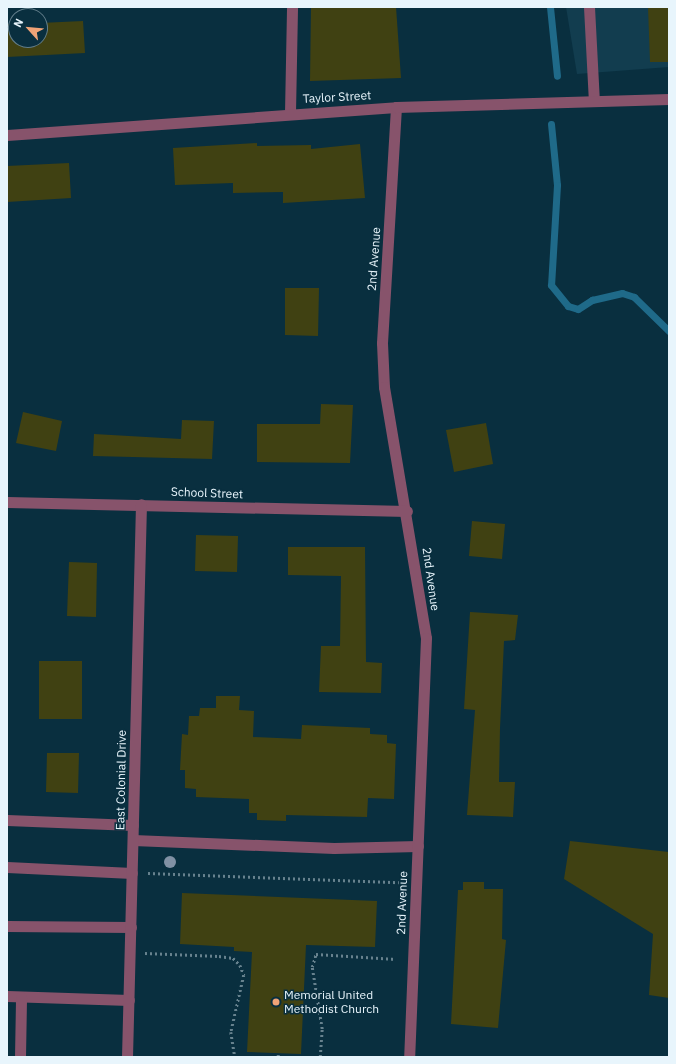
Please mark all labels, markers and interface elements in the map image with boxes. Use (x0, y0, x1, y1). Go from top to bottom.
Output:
north arrow (8, 8, 48, 48)
text: N (10, 16, 26, 30)
street label: Taylor Street (302, 88, 372, 106)
street label: 2nd Avenue (365, 227, 383, 291)
street label: School Street (171, 485, 243, 501)
street label: 2nd Avenue (419, 546, 443, 612)
street label: East Colonial Drive (113, 730, 129, 830)
street label: 2nd Avenue (394, 871, 410, 935)
place label: Memorial United Methodist Church (284, 988, 379, 1016)
marker: Memorial United Methodist Church (271, 997, 281, 1007)

